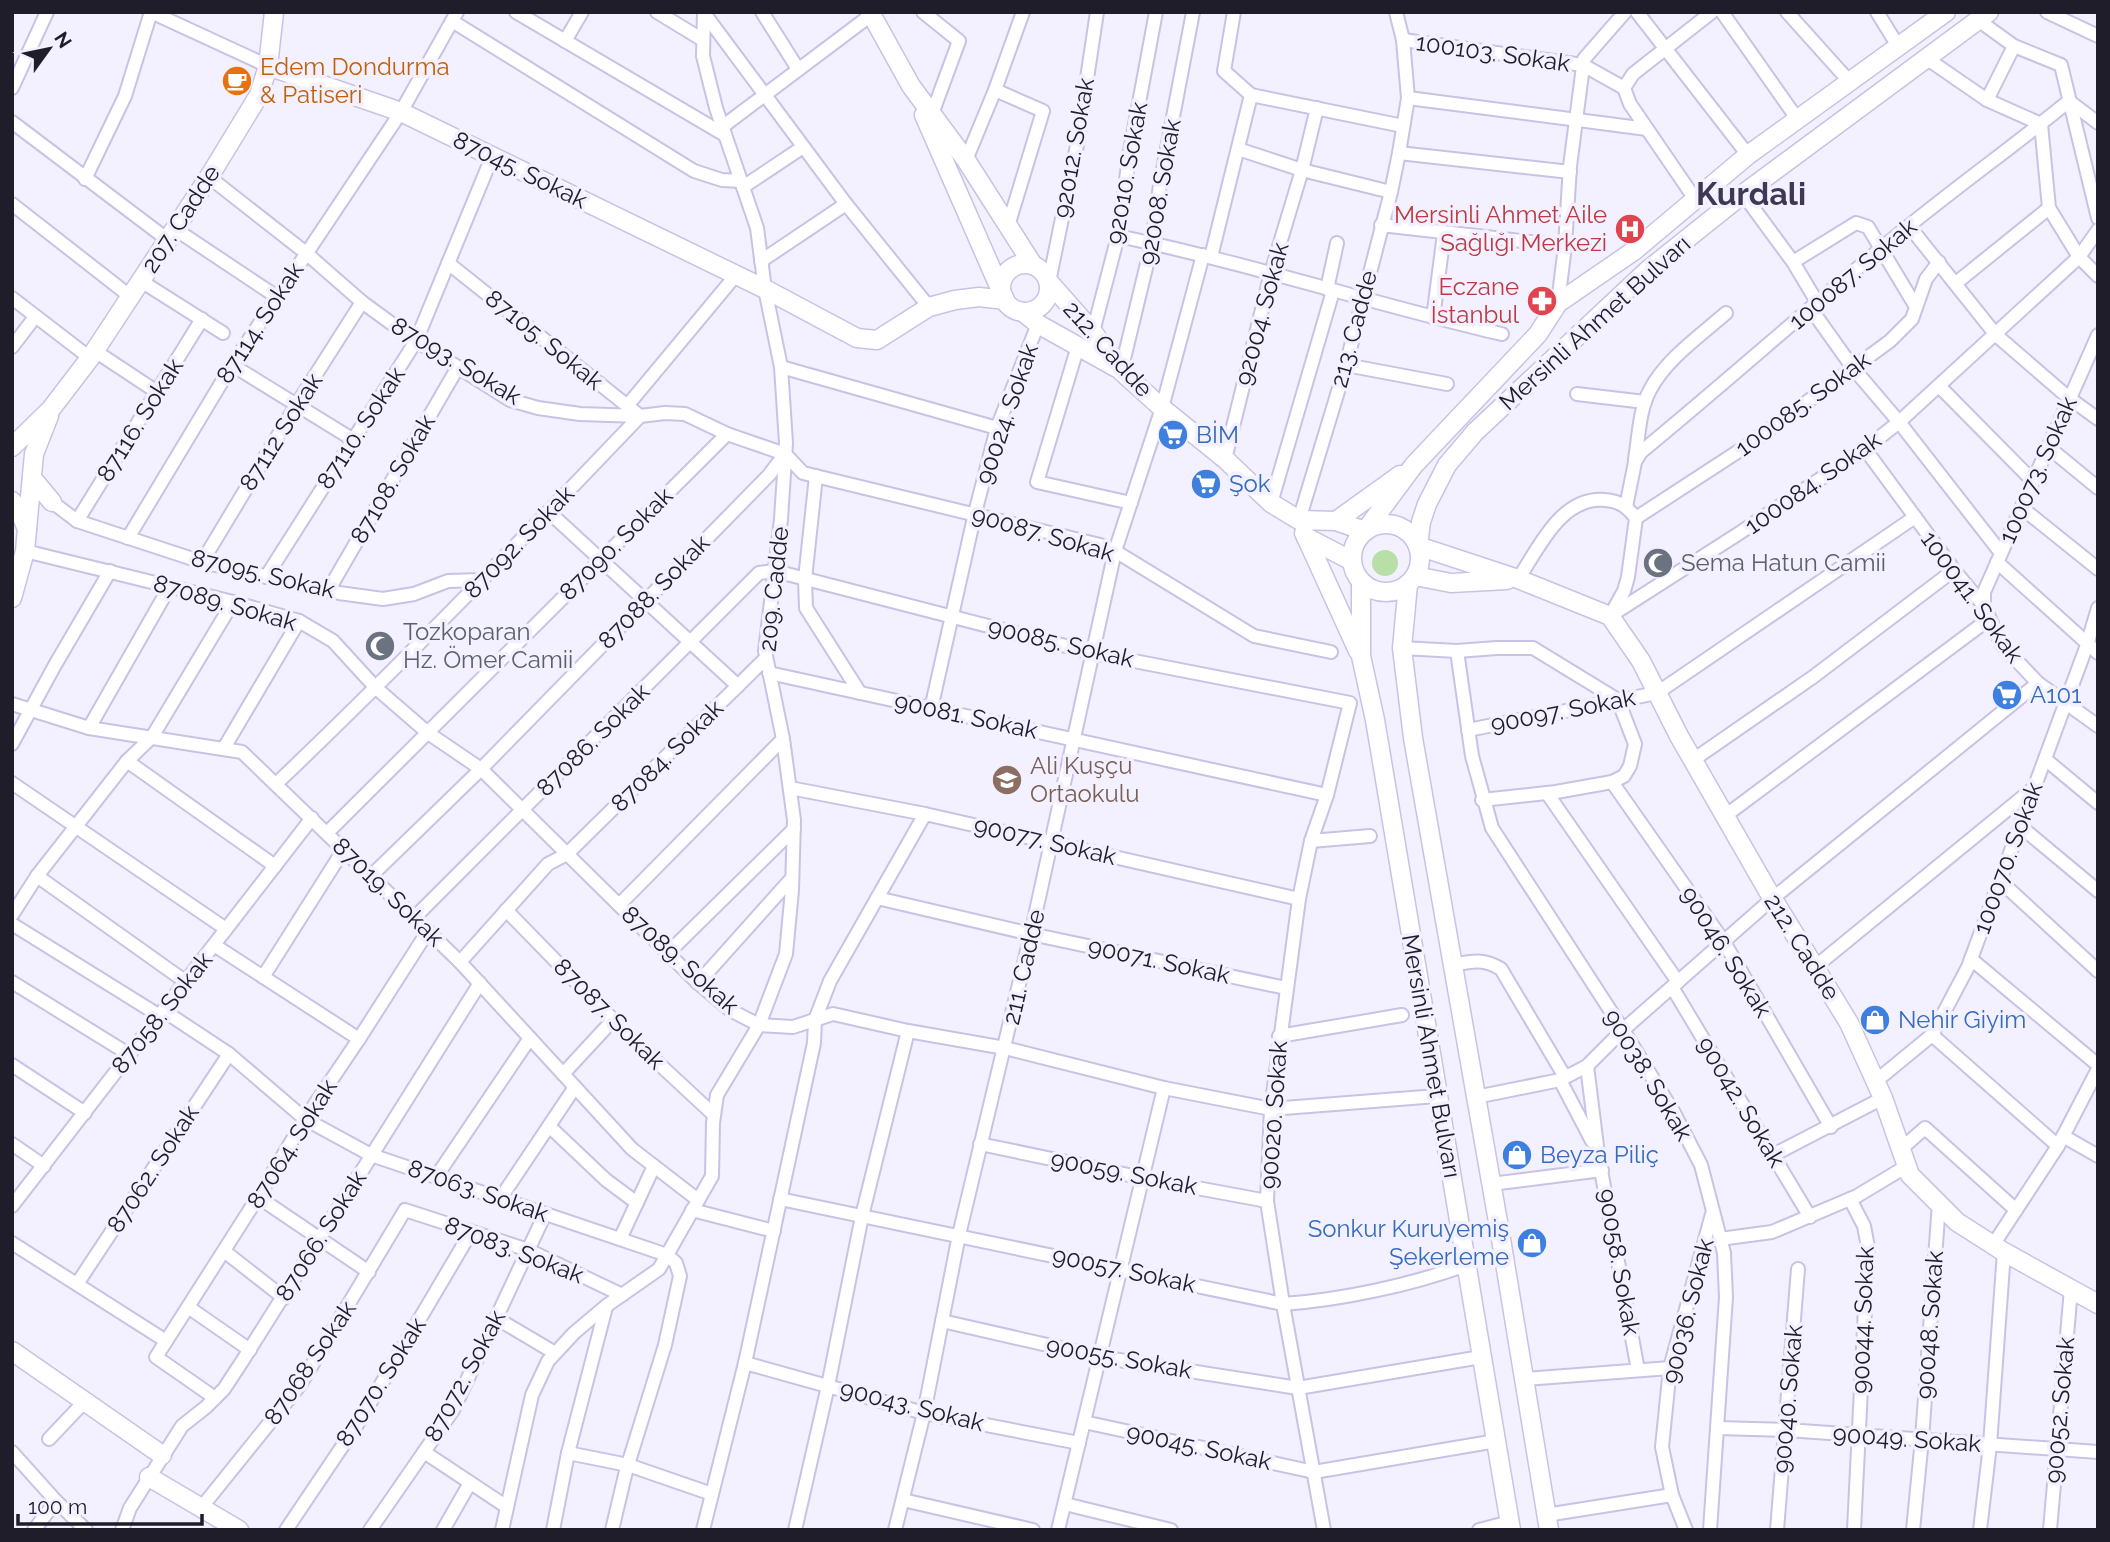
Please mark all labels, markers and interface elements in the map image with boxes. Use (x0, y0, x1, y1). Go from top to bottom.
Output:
north arrow (14, 14, 84, 84)
street label: 100103. Sokak (1414, 27, 1572, 78)
text: N (50, 28, 76, 52)
place label: Edem Dondurma & Patiseri (260, 52, 450, 109)
cafe icon: Edem Dondurma & Patiseri (220, 64, 254, 98)
street label: 92012. Sokak (1047, 75, 1100, 220)
street label: 92010. Sokak (1100, 99, 1153, 246)
street label: 92008. Sokak (1132, 116, 1187, 267)
street label: 87045. Sokak (448, 125, 592, 215)
street label: 207. Cadde (135, 159, 226, 278)
district label: Kurdali (1696, 175, 1806, 212)
place label: Mersinli Ahmet Aile Sağlığı Merkezi (1394, 200, 1607, 257)
hospital icon: Mersinli Ahmet Aile Sağlığı Merkezi (1613, 212, 1647, 246)
street label: 100087. Sokak (1783, 212, 1923, 335)
street label: Mersinli Ahmet Bulvarı (1493, 229, 1696, 416)
street label: 92004. Sokak (1228, 239, 1295, 389)
street label: 87114. Sokak (210, 256, 310, 389)
street label: 213. Cadde (1324, 267, 1383, 390)
place label: Eczane İstanbul (1431, 272, 1519, 329)
street label: 87105. Sokak (480, 283, 609, 396)
pharmacy icon: Eczane İstanbul (1525, 284, 1559, 318)
street label: 212. Cadde (1058, 295, 1159, 403)
street label: 87093. Sokak (386, 310, 527, 411)
street label: 90024. Sokak (969, 339, 1044, 488)
street label: 100085. Sokak (1730, 345, 1876, 462)
street label: 87116. Sokak (90, 352, 189, 487)
street label: 87110. Sokak (310, 361, 411, 494)
street label: 87112 Sokak (233, 367, 328, 496)
street label: 100073. Sokak (1992, 392, 2083, 548)
street label: 87108. Sokak (344, 409, 441, 548)
supermarket icon: BİM (1156, 418, 1190, 452)
place label: BİM (1196, 420, 1239, 449)
street label: 100084. Sokak (1739, 425, 1887, 540)
supermarket icon: Şok (1189, 467, 1223, 501)
place label: Şok (1229, 469, 1271, 498)
street label: 87092. Sokak (457, 479, 580, 604)
street label: 87090. Sokak (553, 481, 679, 606)
street label: 90087. Sokak (969, 499, 1118, 568)
street label: 209. Cadde (753, 525, 794, 653)
street label: 100041. Sokak (1915, 525, 2030, 668)
street label: 87088. Sokak (592, 528, 716, 655)
street label: 87095. Sokak (188, 543, 338, 604)
mosque icon: Sema Hatun Camii (1641, 546, 1675, 580)
place label: Sema Hatun Camii (1681, 548, 1886, 577)
street label: 87089. Sokak (150, 568, 301, 637)
street label: 90085. Sokak (985, 612, 1137, 673)
place label: Tozkoparan Hz. Ömer Camii (403, 617, 573, 674)
mosque icon: Tozkoparan Hz. Ömer Camii (363, 629, 397, 663)
street label: 87086. Sokak (530, 677, 656, 802)
supermarket icon: A101 (1990, 678, 2024, 712)
place label: A101 (2030, 680, 2081, 709)
street label: 90097. Sokak (1488, 682, 1638, 739)
street label: 90081. Sokak (892, 686, 1041, 745)
street label: 87084. Sokak (604, 693, 729, 818)
place label: Ali Kuşçu Ortaokulu (1030, 751, 1140, 808)
school or university icon: Ali Kuşçu Ortaokulu (990, 763, 1024, 797)
street label: 100070. Sokak (1967, 778, 2049, 938)
street label: 90077. Sokak (971, 810, 1119, 871)
street label: 87019. Sokak (326, 831, 450, 952)
street label: 90046. Sokak (1675, 881, 1778, 1023)
street label: 212. Cadde (1758, 888, 1846, 1005)
street label: 87089. Sokak (616, 899, 745, 1020)
street label: 211. Cadde (996, 907, 1051, 1027)
street label: 90071. Sokak (1085, 931, 1233, 990)
street label: Mersinli Ahmet Bulvarı (1396, 932, 1467, 1180)
street label: 87058. Sokak (105, 946, 218, 1080)
street label: 87087. Sokak (548, 952, 671, 1075)
shop icon: Nehir Giyim (1858, 1003, 1892, 1037)
street label: 90038. Sokak (1598, 1004, 1699, 1146)
place label: Nehir Giyim (1898, 1005, 2026, 1034)
street label: 90042. Sokak (1691, 1031, 1792, 1172)
street label: 90020. Sokak (1254, 1040, 1293, 1190)
street label: 87064. Sokak (240, 1073, 343, 1214)
street label: 87062. Sokak (100, 1099, 205, 1238)
shop icon: Beyza Piliç (1500, 1138, 1534, 1172)
place label: Beyza Piliç (1540, 1140, 1659, 1169)
street label: 90059. Sokak (1048, 1144, 1200, 1201)
street label: 87063. Sokak (404, 1153, 553, 1228)
street label: 87066. Sokak (269, 1165, 372, 1306)
street label: 90058. Sokak (1592, 1186, 1647, 1338)
street label: 87083. Sokak (441, 1210, 588, 1289)
place label: Sonkur Kuruyemiş Şekerleme (1308, 1214, 1509, 1271)
shop icon: Sonkur Kuruyemiş Şekerleme (1515, 1226, 1549, 1260)
street label: 90036. Sokak (1655, 1235, 1720, 1387)
street label: 90057. Sokak (1050, 1240, 1199, 1299)
street label: 90044. Sokak (1845, 1245, 1880, 1394)
street label: 90048. Sokak (1910, 1249, 1949, 1400)
street label: 87068 Sokak (257, 1295, 362, 1430)
street label: 87072. Sokak (418, 1305, 511, 1447)
street label: 87070. Sokak (329, 1312, 432, 1452)
street label: 90040. Sokak (1767, 1323, 1808, 1475)
street label: 90055. Sokak (1044, 1330, 1195, 1385)
street label: 90052. Sokak (2039, 1335, 2080, 1484)
street label: 90043. Sokak (837, 1374, 987, 1437)
street label: 90045. Sokak (1124, 1417, 1275, 1476)
street label: 90049. Sokak (1832, 1419, 1982, 1458)
scale bar (18, 1482, 201, 1526)
text: 100 m (28, 1494, 87, 1519)

